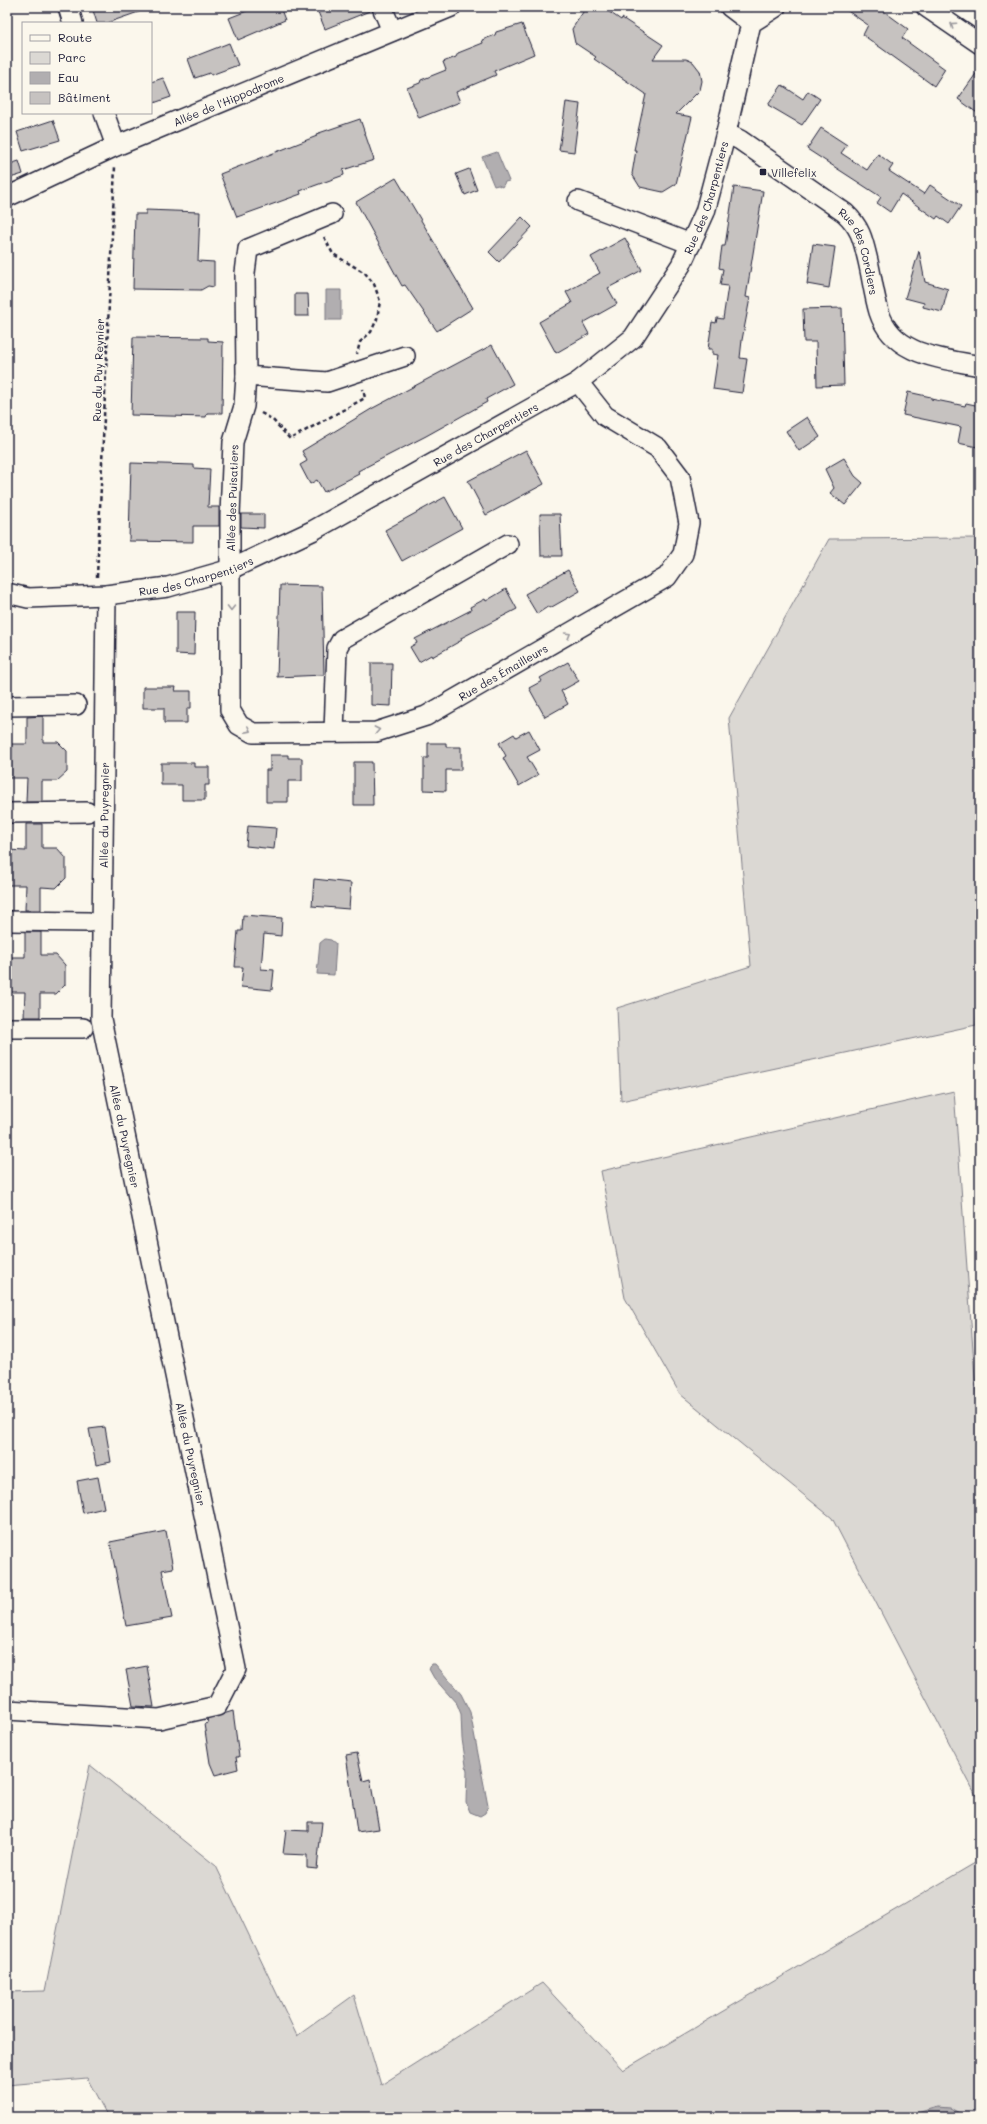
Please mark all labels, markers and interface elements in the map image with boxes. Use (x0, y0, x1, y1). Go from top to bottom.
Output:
legend (22, 22, 152, 114)
one-way arrow (950, 22, 957, 30)
text: Route (58, 29, 92, 45)
text: Parc (58, 49, 86, 65)
text: Eau (58, 69, 79, 85)
street label: Allée de l'Hippodrome (171, 70, 286, 129)
text: Bâtiment (58, 89, 111, 105)
street label: Rue des Charpentiers (680, 139, 731, 256)
place label: Villefelix (771, 165, 817, 180)
marker: Villefelix (758, 167, 768, 177)
street label: Rue des Cordiers (836, 204, 882, 296)
street label: Rue du Puy Reynier (89, 318, 107, 422)
street label: Rue des Charpentiers (430, 398, 541, 469)
street label: Allée des Puisatiers (223, 444, 241, 552)
street label: Rue des Charpentiers (138, 552, 255, 598)
one-way arrow (226, 605, 235, 611)
one-way arrow (563, 632, 571, 639)
street label: Rue des Émailleurs (455, 640, 550, 703)
one-way arrow (244, 725, 252, 733)
one-way arrow (374, 727, 380, 735)
street label: Allée du Puyregnier (95, 762, 112, 868)
street label: Allée du Puyregnier (107, 1083, 143, 1189)
street label: Allée du Puyregnier (173, 1401, 209, 1507)

